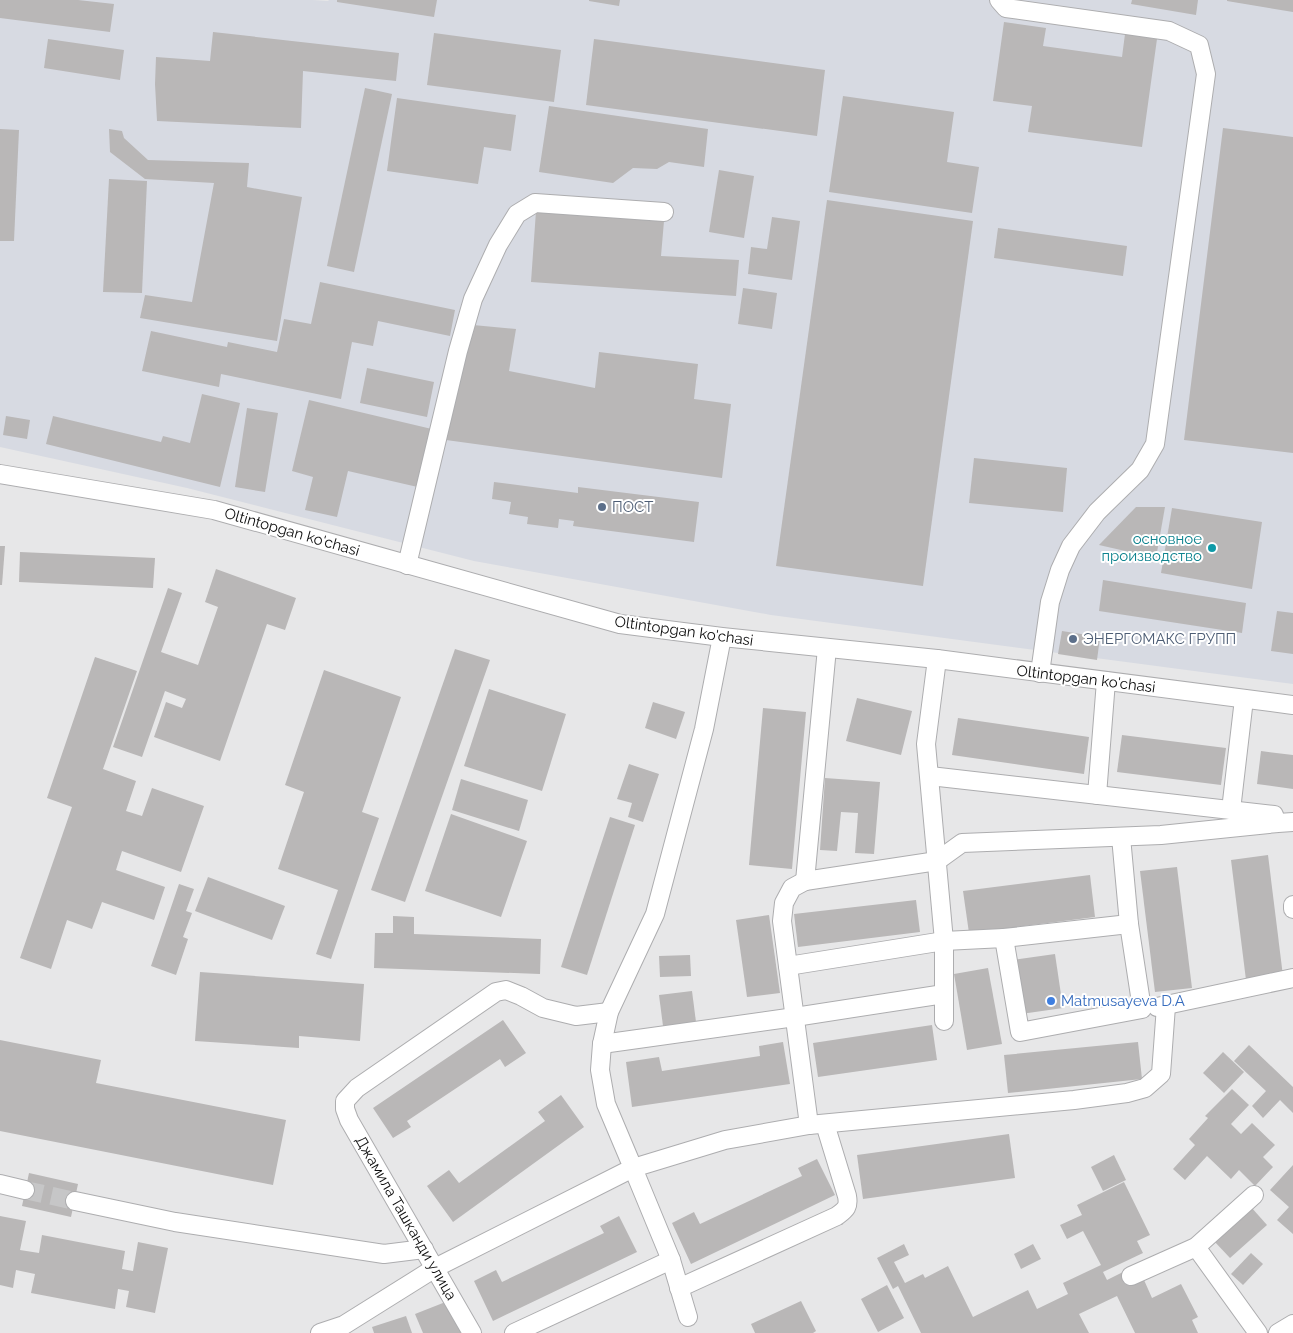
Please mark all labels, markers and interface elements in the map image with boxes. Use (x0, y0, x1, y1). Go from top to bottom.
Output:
place label: ПОСТ (612, 498, 653, 516)
marker: ПОСТ (596, 501, 608, 513)
street label: Oltintopgan ko'chasi (222, 504, 362, 560)
place label: основное производство (1101, 530, 1202, 565)
marker: основное производство (1206, 542, 1218, 554)
street label: Oltintopgan ko'chasi (614, 612, 754, 650)
place label: ЭНЕРГОМАКС ГРУПП (1083, 630, 1236, 648)
marker: ЭНЕРГОМАКС ГРУПП (1067, 633, 1079, 645)
street label: Oltintopgan ko'chasi (1016, 662, 1156, 696)
place label: Matmusayeva D.A (1061, 992, 1185, 1010)
marker: Matmusayeva D.A (1045, 995, 1057, 1007)
street label: Джамила Ташканди улица (352, 1133, 460, 1303)

